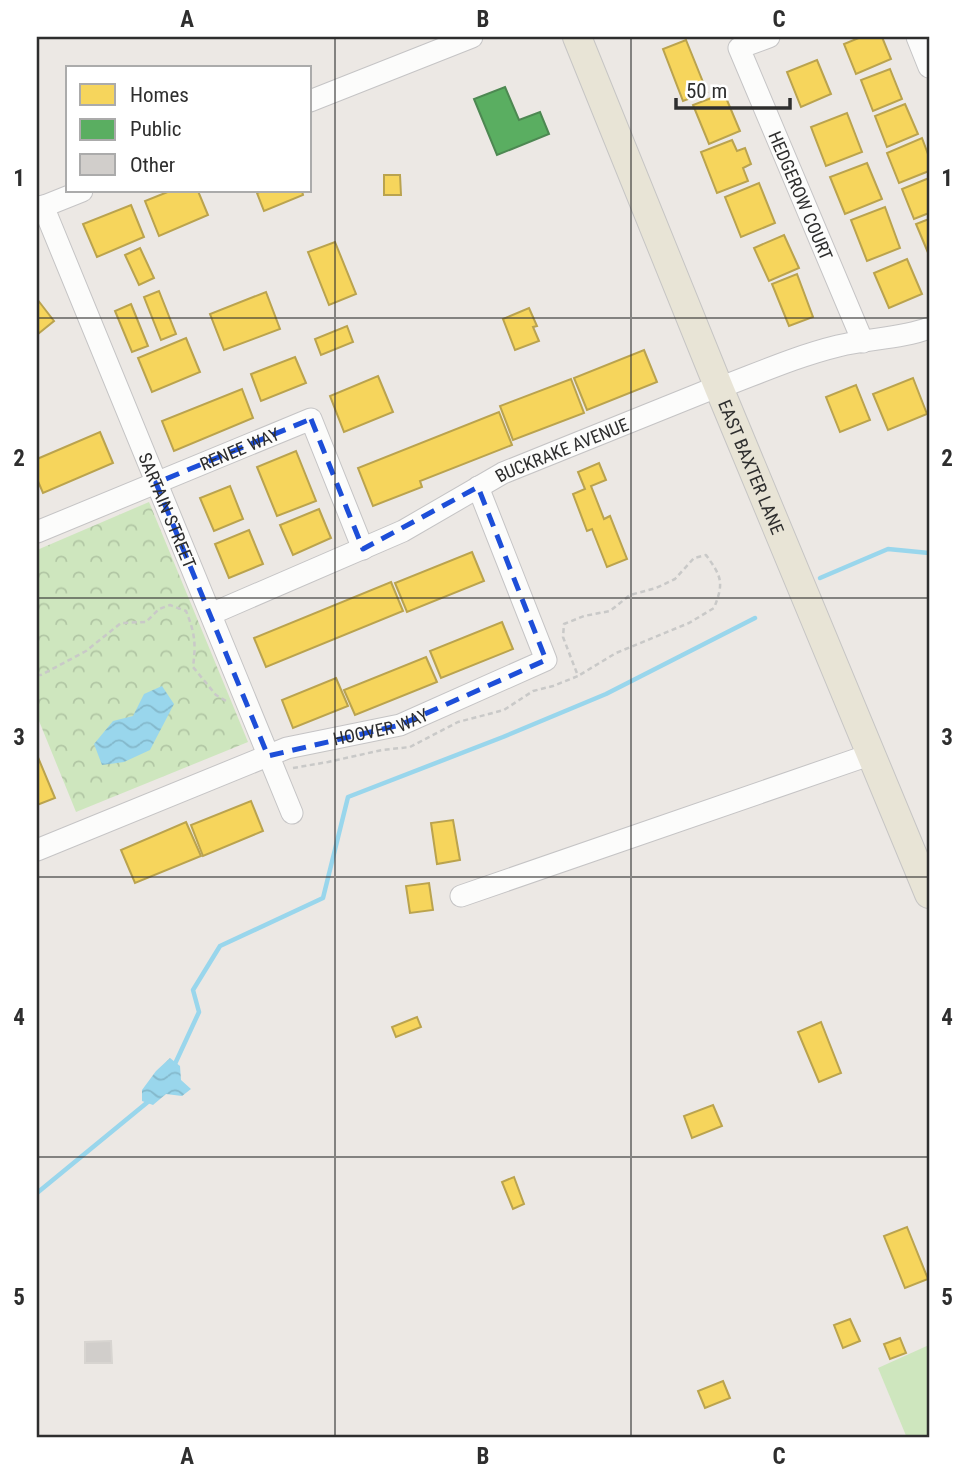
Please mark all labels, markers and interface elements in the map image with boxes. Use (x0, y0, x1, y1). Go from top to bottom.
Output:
text: A (180, 6, 194, 33)
text: B (477, 6, 489, 33)
text: C (772, 6, 786, 33)
legend (66, 66, 312, 192)
scale bar (676, 66, 789, 110)
text: 50 m (686, 79, 727, 103)
text: Homes (130, 83, 189, 107)
text: Public (130, 117, 182, 141)
street label: HEDGEROW COURT (765, 128, 838, 263)
text: Other (130, 153, 175, 177)
text: 1 (13, 165, 25, 192)
text: 1 (941, 165, 953, 192)
street label: EAST BAXTER LANE (715, 397, 789, 537)
street label: BUCKRAKE AVENUE (491, 413, 631, 486)
street label: RENEE WAY (197, 423, 283, 474)
text: 2 (13, 445, 25, 472)
text: 2 (941, 445, 953, 472)
street label: SARTAIN STREET (135, 449, 201, 571)
street label: HOOVER WAY (331, 703, 432, 749)
text: 3 (13, 724, 25, 751)
text: 3 (941, 724, 953, 751)
text: 4 (13, 1004, 25, 1031)
text: 4 (941, 1004, 953, 1031)
text: 5 (13, 1284, 25, 1311)
text: 5 (941, 1284, 953, 1311)
text: A (180, 1443, 194, 1470)
text: B (477, 1443, 489, 1470)
text: C (772, 1443, 786, 1470)

